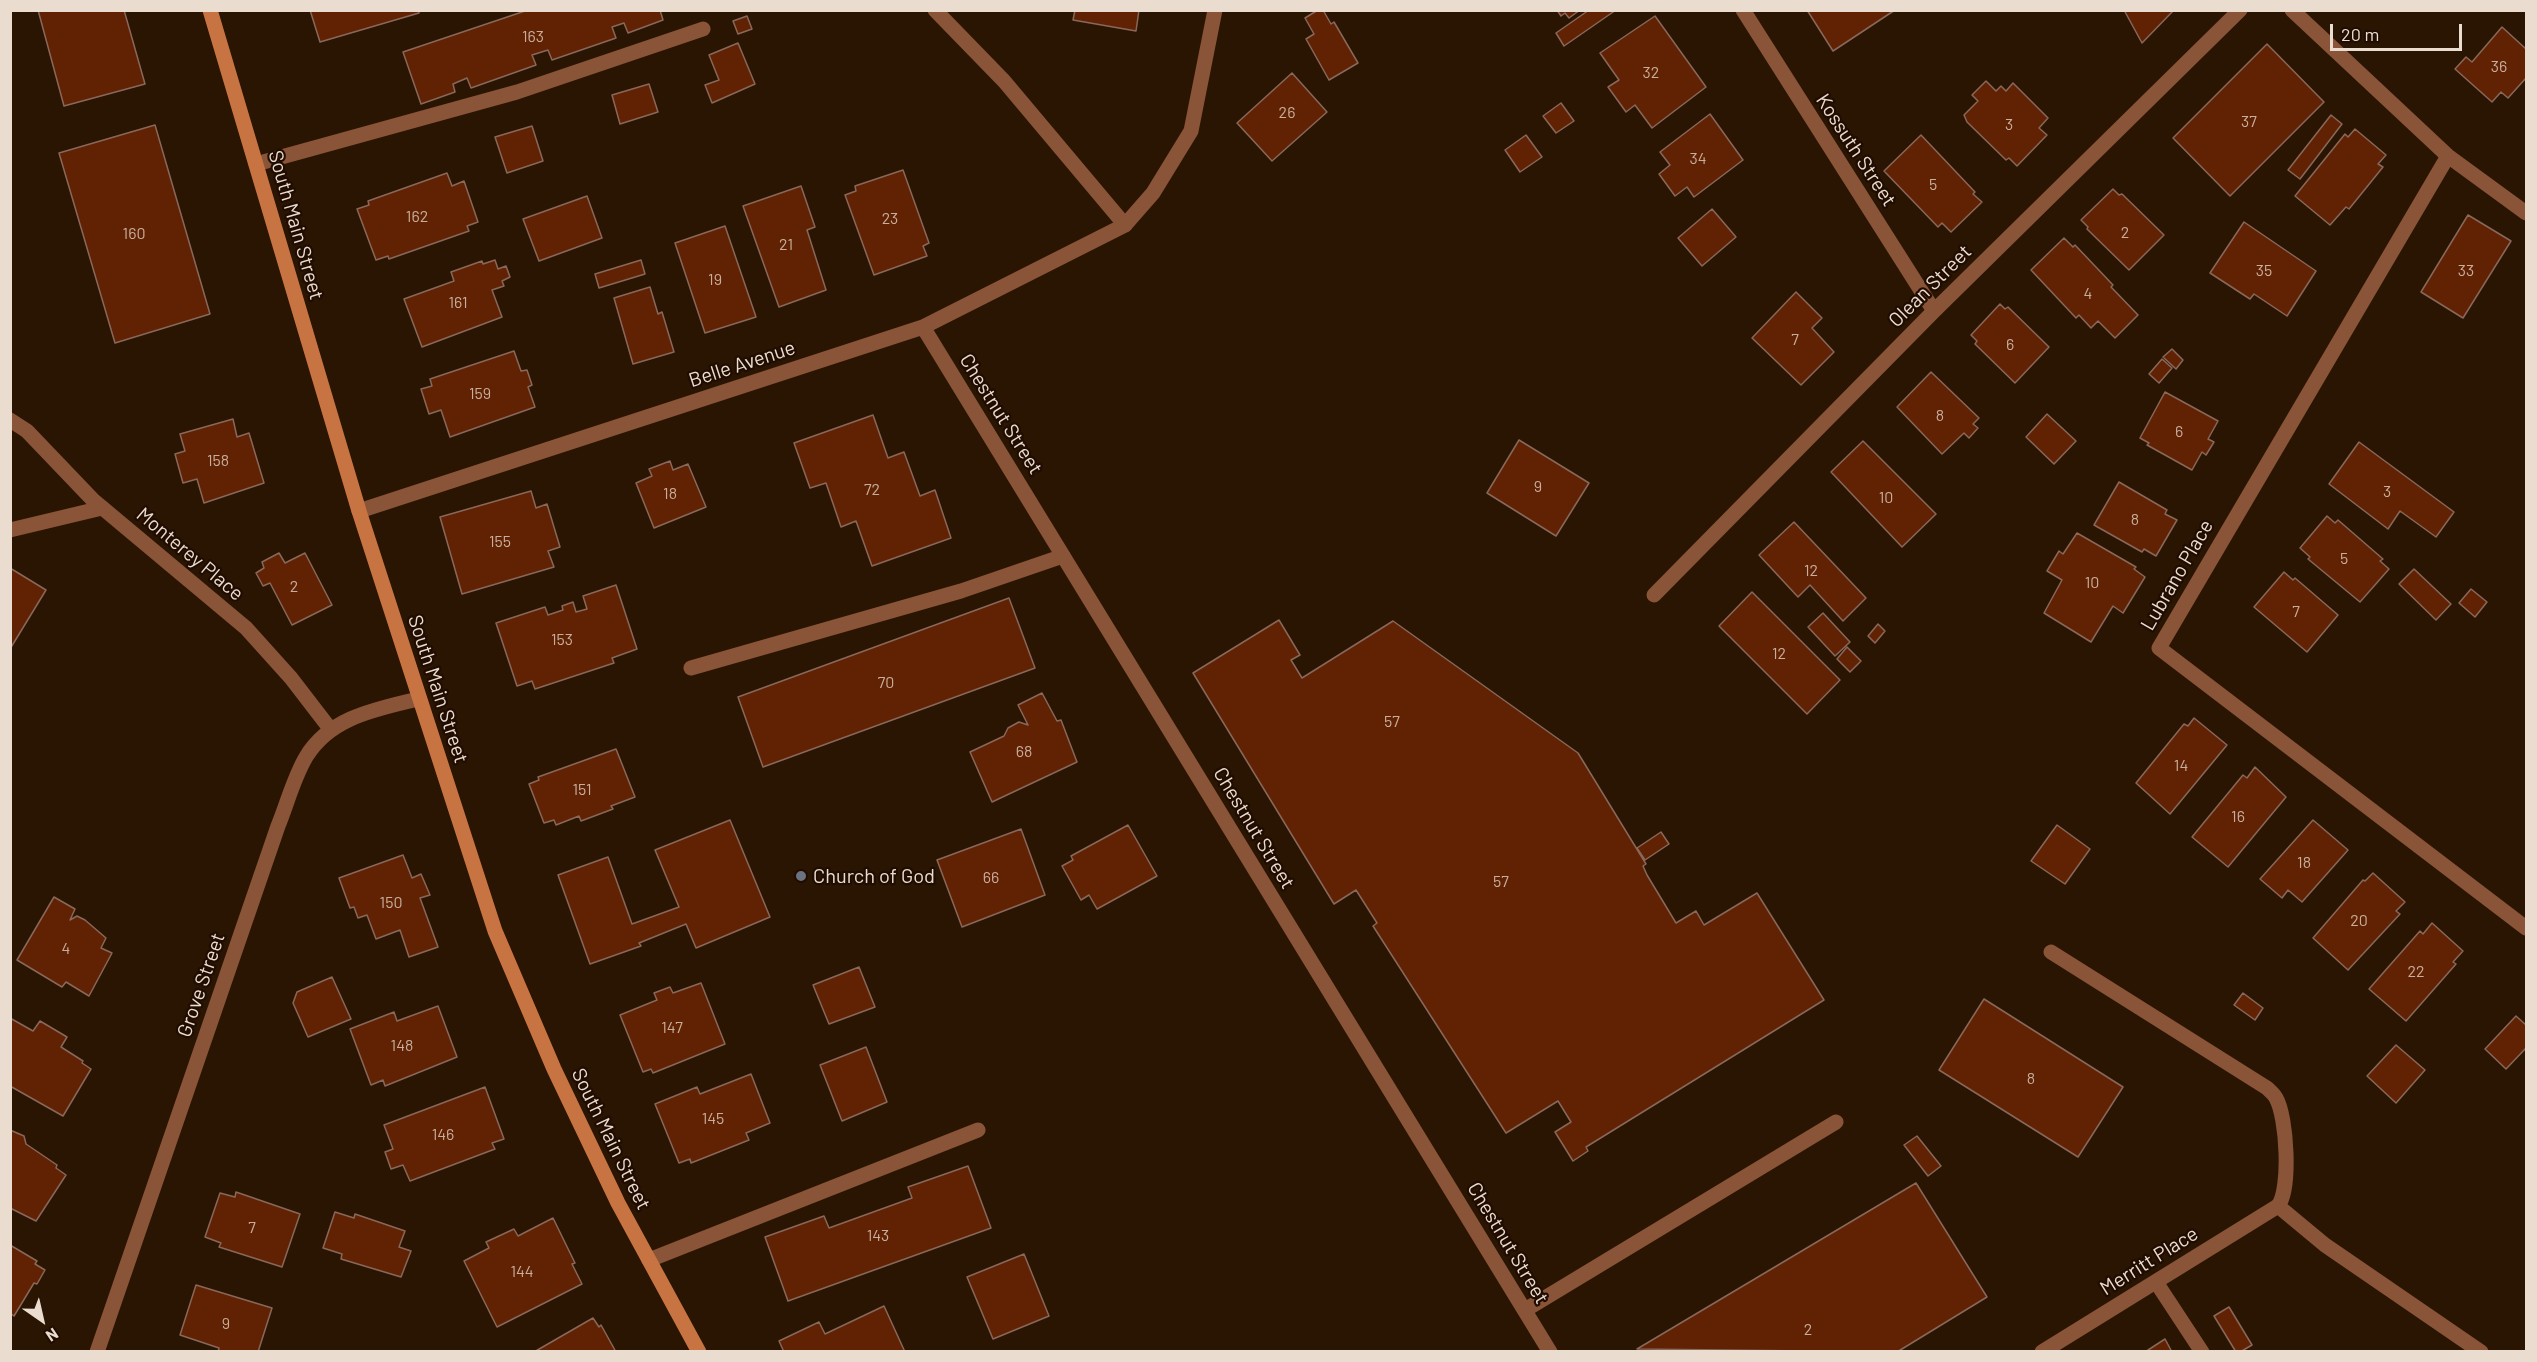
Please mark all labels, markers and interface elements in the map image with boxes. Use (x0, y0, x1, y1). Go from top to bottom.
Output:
scale bar (2333, 12, 2465, 50)
text: 20 m (2341, 23, 2379, 45)
house number: 163 (522, 27, 544, 47)
house number: 36 (2491, 57, 2507, 77)
house number: 32 (1643, 63, 1659, 83)
street label: Kossuth Street (1811, 89, 1901, 211)
house number: 26 (1279, 103, 1295, 123)
house number: 37 (2241, 112, 2257, 132)
house number: 3 (2005, 115, 2013, 135)
street label: South Main Street (263, 148, 329, 302)
house number: 34 (1689, 149, 1707, 169)
house number: 5 (1929, 175, 1937, 195)
house number: 162 (406, 207, 428, 227)
house number: 23 (882, 209, 898, 229)
house number: 2 (2121, 223, 2129, 243)
house number: 160 (123, 224, 145, 244)
house number: 21 (779, 235, 793, 255)
street label: Olean Street (1884, 240, 1976, 332)
house number: 35 (2256, 261, 2272, 281)
house number: 33 (2458, 261, 2474, 281)
house number: 19 (708, 270, 722, 290)
house number: 4 (2084, 284, 2092, 304)
house number: 161 (448, 293, 468, 313)
house number: 7 (1791, 330, 1799, 350)
street label: Belle Avenue (686, 335, 798, 393)
house number: 6 (2006, 335, 2014, 355)
street label: Chestnut Street (954, 349, 1048, 479)
house number: 159 (469, 384, 491, 404)
house number: 8 (1936, 406, 1944, 426)
house number: 6 (2175, 422, 2183, 442)
house number: 158 (207, 451, 229, 471)
house number: 9 (1534, 477, 1542, 497)
house number: 72 (864, 480, 880, 500)
house number: 3 (2383, 482, 2391, 502)
house number: 18 (663, 484, 677, 504)
house number: 10 (1879, 488, 1893, 508)
street label: Monterey Place (132, 502, 248, 606)
house number: 8 (2131, 510, 2139, 530)
street label: Lubrano Place (2136, 515, 2218, 635)
house number: 155 (489, 532, 511, 552)
house number: 5 (2340, 549, 2348, 569)
house number: 12 (1804, 561, 1818, 581)
house number: 10 (2085, 573, 2099, 593)
house number: 2 (290, 577, 298, 597)
house number: 7 (2292, 602, 2300, 622)
street label: South Main Street (403, 612, 473, 766)
house number: 153 (551, 630, 573, 650)
house number: 12 (1772, 644, 1786, 664)
house number: 70 (878, 673, 894, 693)
house number: 57 (1384, 712, 1400, 732)
house number: 68 (1016, 742, 1032, 762)
house number: 14 (2174, 756, 2188, 776)
street label: Chestnut Street (1208, 763, 1300, 893)
house number: 151 (573, 780, 591, 800)
house number: 16 (2231, 807, 2245, 827)
house number: 18 (2297, 853, 2311, 873)
place label: Church of God (813, 864, 935, 888)
house number: 66 (983, 868, 999, 888)
marker: Church of God (794, 869, 808, 883)
house number: 57 (1493, 872, 1509, 892)
house number: 150 (380, 893, 402, 913)
house number: 20 (2350, 911, 2368, 931)
street label: Grove Street (172, 930, 230, 1040)
house number: 4 (62, 939, 70, 959)
house number: 22 (2407, 962, 2425, 982)
house number: 147 (661, 1018, 683, 1038)
house number: 148 (391, 1036, 413, 1056)
street label: South Main Street (566, 1064, 656, 1214)
house number: 8 (2027, 1069, 2035, 1089)
house number: 145 (702, 1109, 724, 1129)
house number: 146 (432, 1125, 454, 1145)
street label: Chestnut Street (1462, 1178, 1554, 1308)
house number: 7 (248, 1218, 256, 1238)
street label: Merritt Place (2096, 1221, 2202, 1301)
house number: 143 (867, 1226, 889, 1246)
house number: 144 (510, 1262, 534, 1282)
north arrow (12, 1290, 72, 1350)
house number: 9 (222, 1314, 230, 1334)
house number: 2 (1804, 1320, 1812, 1340)
text: N (43, 1324, 62, 1346)

